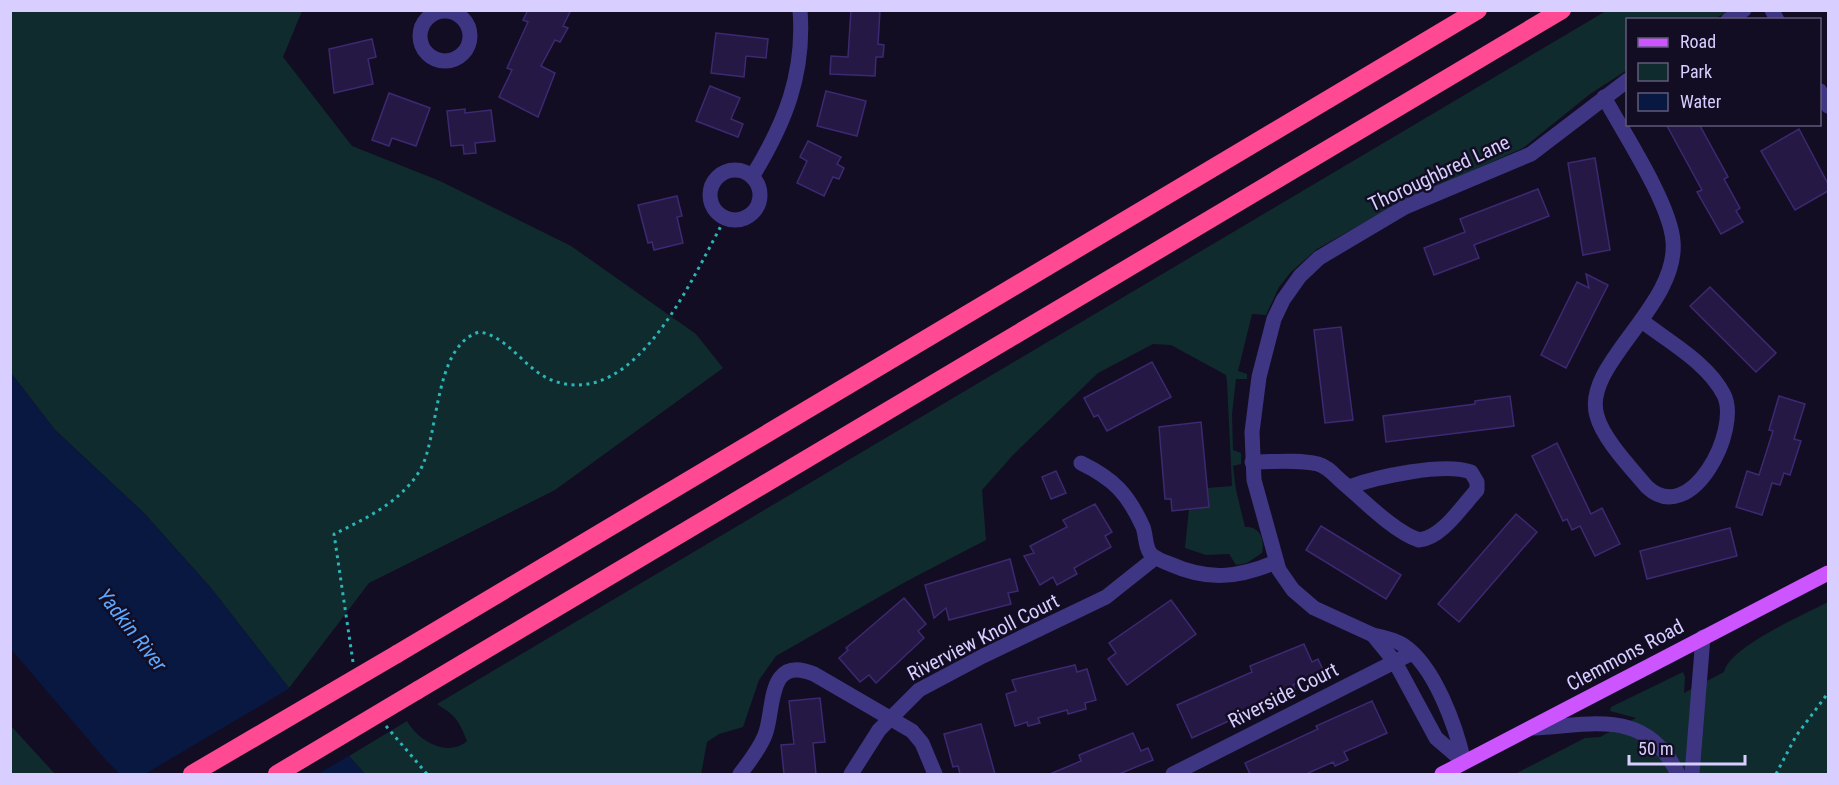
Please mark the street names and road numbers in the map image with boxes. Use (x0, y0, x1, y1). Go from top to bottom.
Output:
street label: Thoroughbred Lane (1365, 130, 1513, 216)
street label: Riverview Knoll Court (903, 588, 1063, 686)
street label: Clemmons Road (1562, 614, 1688, 696)
street label: Riverside Court (1224, 657, 1342, 733)

